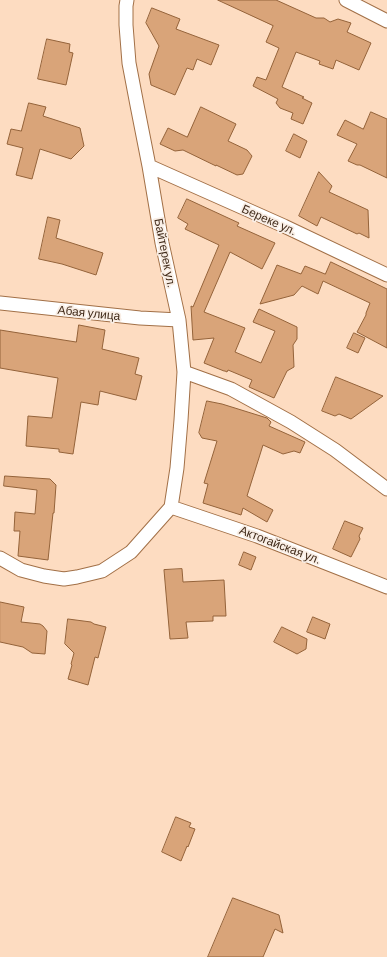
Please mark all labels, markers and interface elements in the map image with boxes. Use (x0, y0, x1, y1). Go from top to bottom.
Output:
street label: Береке ул. (239, 202, 299, 238)
street label: Байтерек ул. (151, 217, 179, 289)
street label: Абая улица (57, 303, 121, 323)
street label: Актогайская ул. (237, 523, 323, 567)

